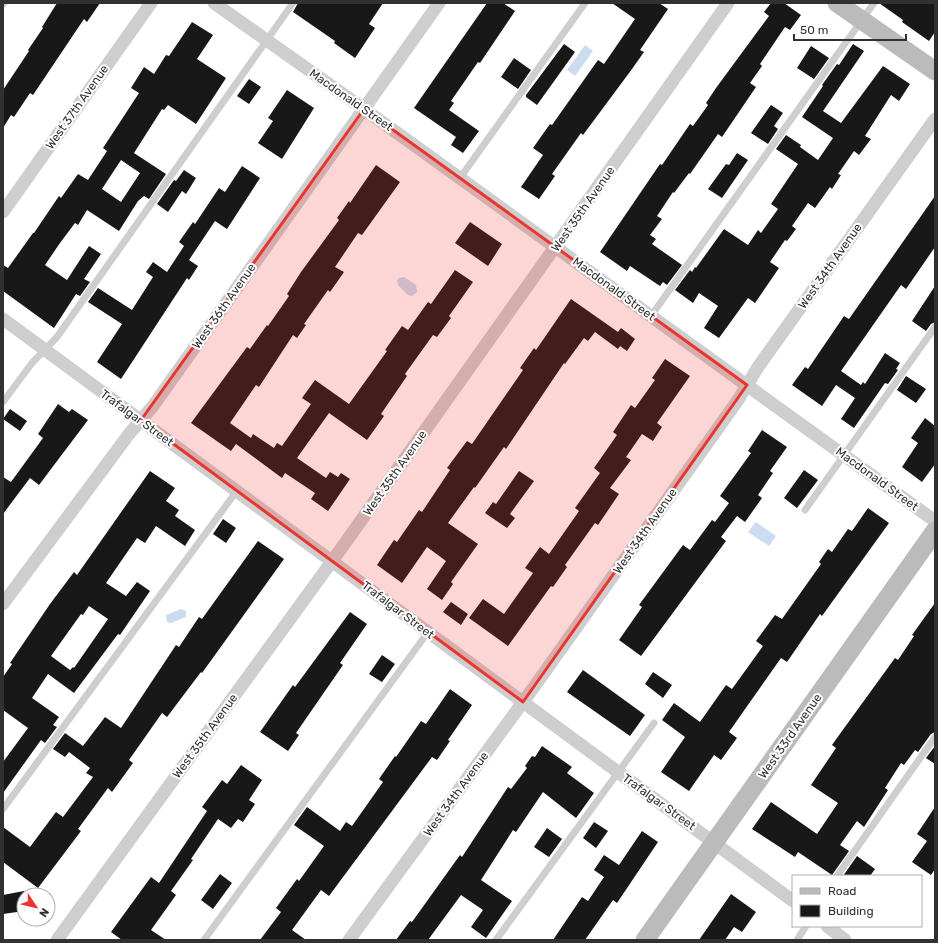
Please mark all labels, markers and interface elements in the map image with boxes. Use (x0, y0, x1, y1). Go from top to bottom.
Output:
scale bar (794, 16, 906, 42)
text: 50 m (800, 23, 828, 37)
street label: West 37th Avenue (43, 62, 112, 152)
street label: Macdonald Street (307, 66, 396, 134)
street label: West 35th Avenue (548, 163, 618, 254)
street label: West 34th Avenue (795, 220, 865, 311)
street label: Macdonald Street (570, 254, 658, 324)
street label: West 36th Avenue (189, 260, 259, 351)
street label: Trafalgar Street (98, 387, 176, 449)
street label: West 35th Avenue (360, 427, 430, 518)
street label: Macdonald Street (833, 444, 921, 514)
street label: West 34th Avenue (610, 485, 680, 576)
street label: Trafalgar Street (359, 578, 437, 642)
street label: West 35th Avenue (170, 691, 240, 781)
street label: West 33rd Avenue (755, 691, 825, 781)
street label: West 34th Avenue (421, 749, 492, 839)
street label: Trafalgar Street (620, 771, 698, 833)
legend (792, 875, 922, 927)
text: Road (828, 884, 856, 898)
north arrow (16, 887, 56, 927)
text: Building (828, 904, 874, 918)
text: N (36, 905, 51, 919)

